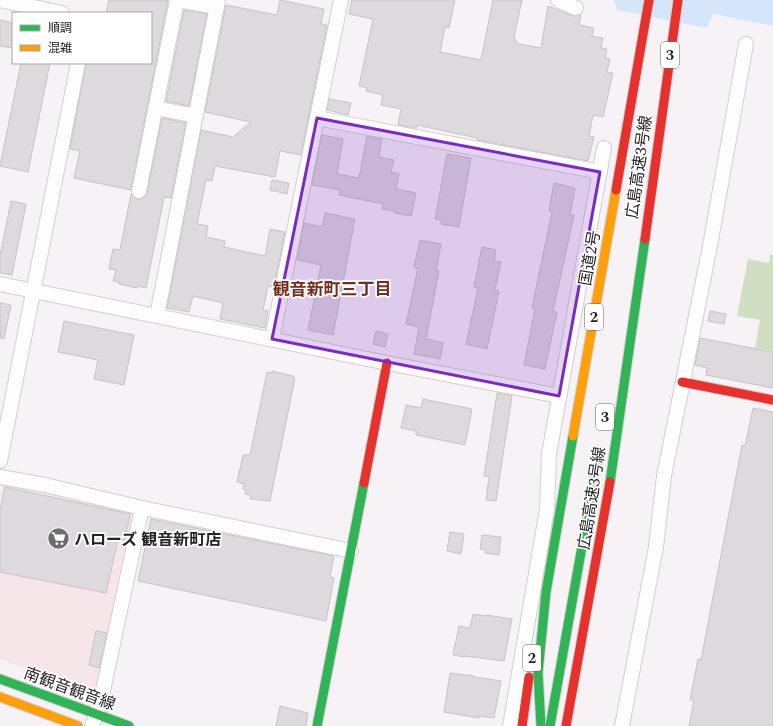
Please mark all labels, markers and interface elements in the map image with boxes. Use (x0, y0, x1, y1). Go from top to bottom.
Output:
legend (12, 12, 152, 64)
text: 順調 (48, 19, 72, 38)
text: 混雑 (48, 39, 72, 58)
road number: 3 (661, 42, 679, 68)
street label: 広島高速3号線 (620, 114, 658, 220)
street label: 国道2号 (573, 229, 607, 288)
district label: 観音新町三丁目 (273, 277, 392, 303)
road number: 2 (585, 304, 603, 330)
road number: 3 (596, 404, 614, 430)
street label: 広島高速3号線 (572, 445, 612, 551)
supermarket icon: ハローズ 観音新町店 (46, 526, 72, 552)
place label: ハローズ 観音新町店 (74, 528, 221, 552)
road number: 2 (523, 645, 541, 671)
street label: 南観音観音線 (20, 661, 119, 717)

